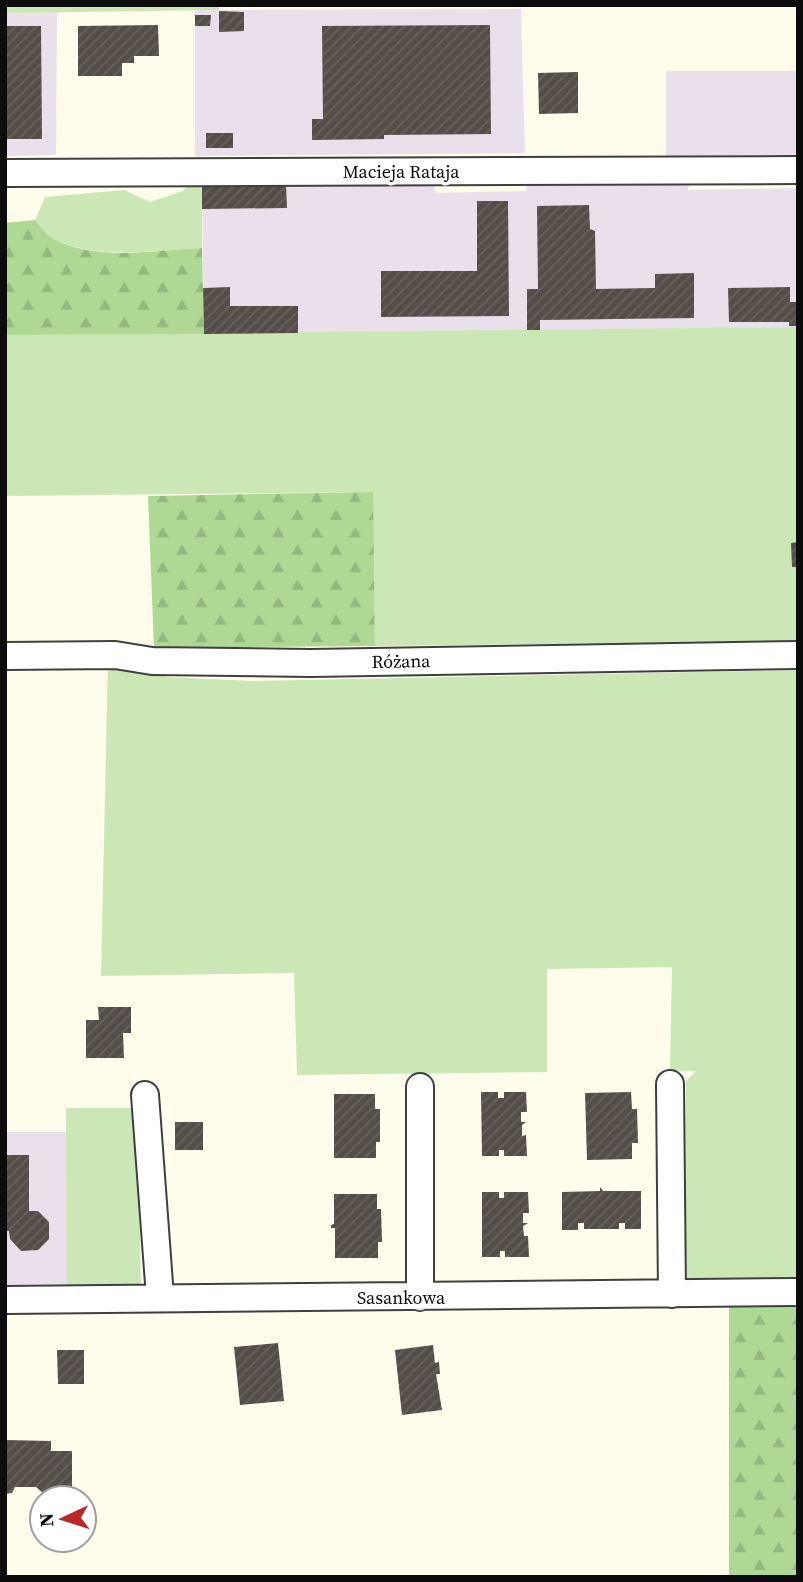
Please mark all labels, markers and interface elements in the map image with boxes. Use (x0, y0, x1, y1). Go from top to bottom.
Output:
street label: Macieja Rataja (343, 159, 460, 184)
street label: Różana (371, 648, 431, 674)
street label: Sasankowa (357, 1285, 446, 1310)
north arrow (28, 1484, 98, 1554)
text: N (33, 1512, 59, 1528)

